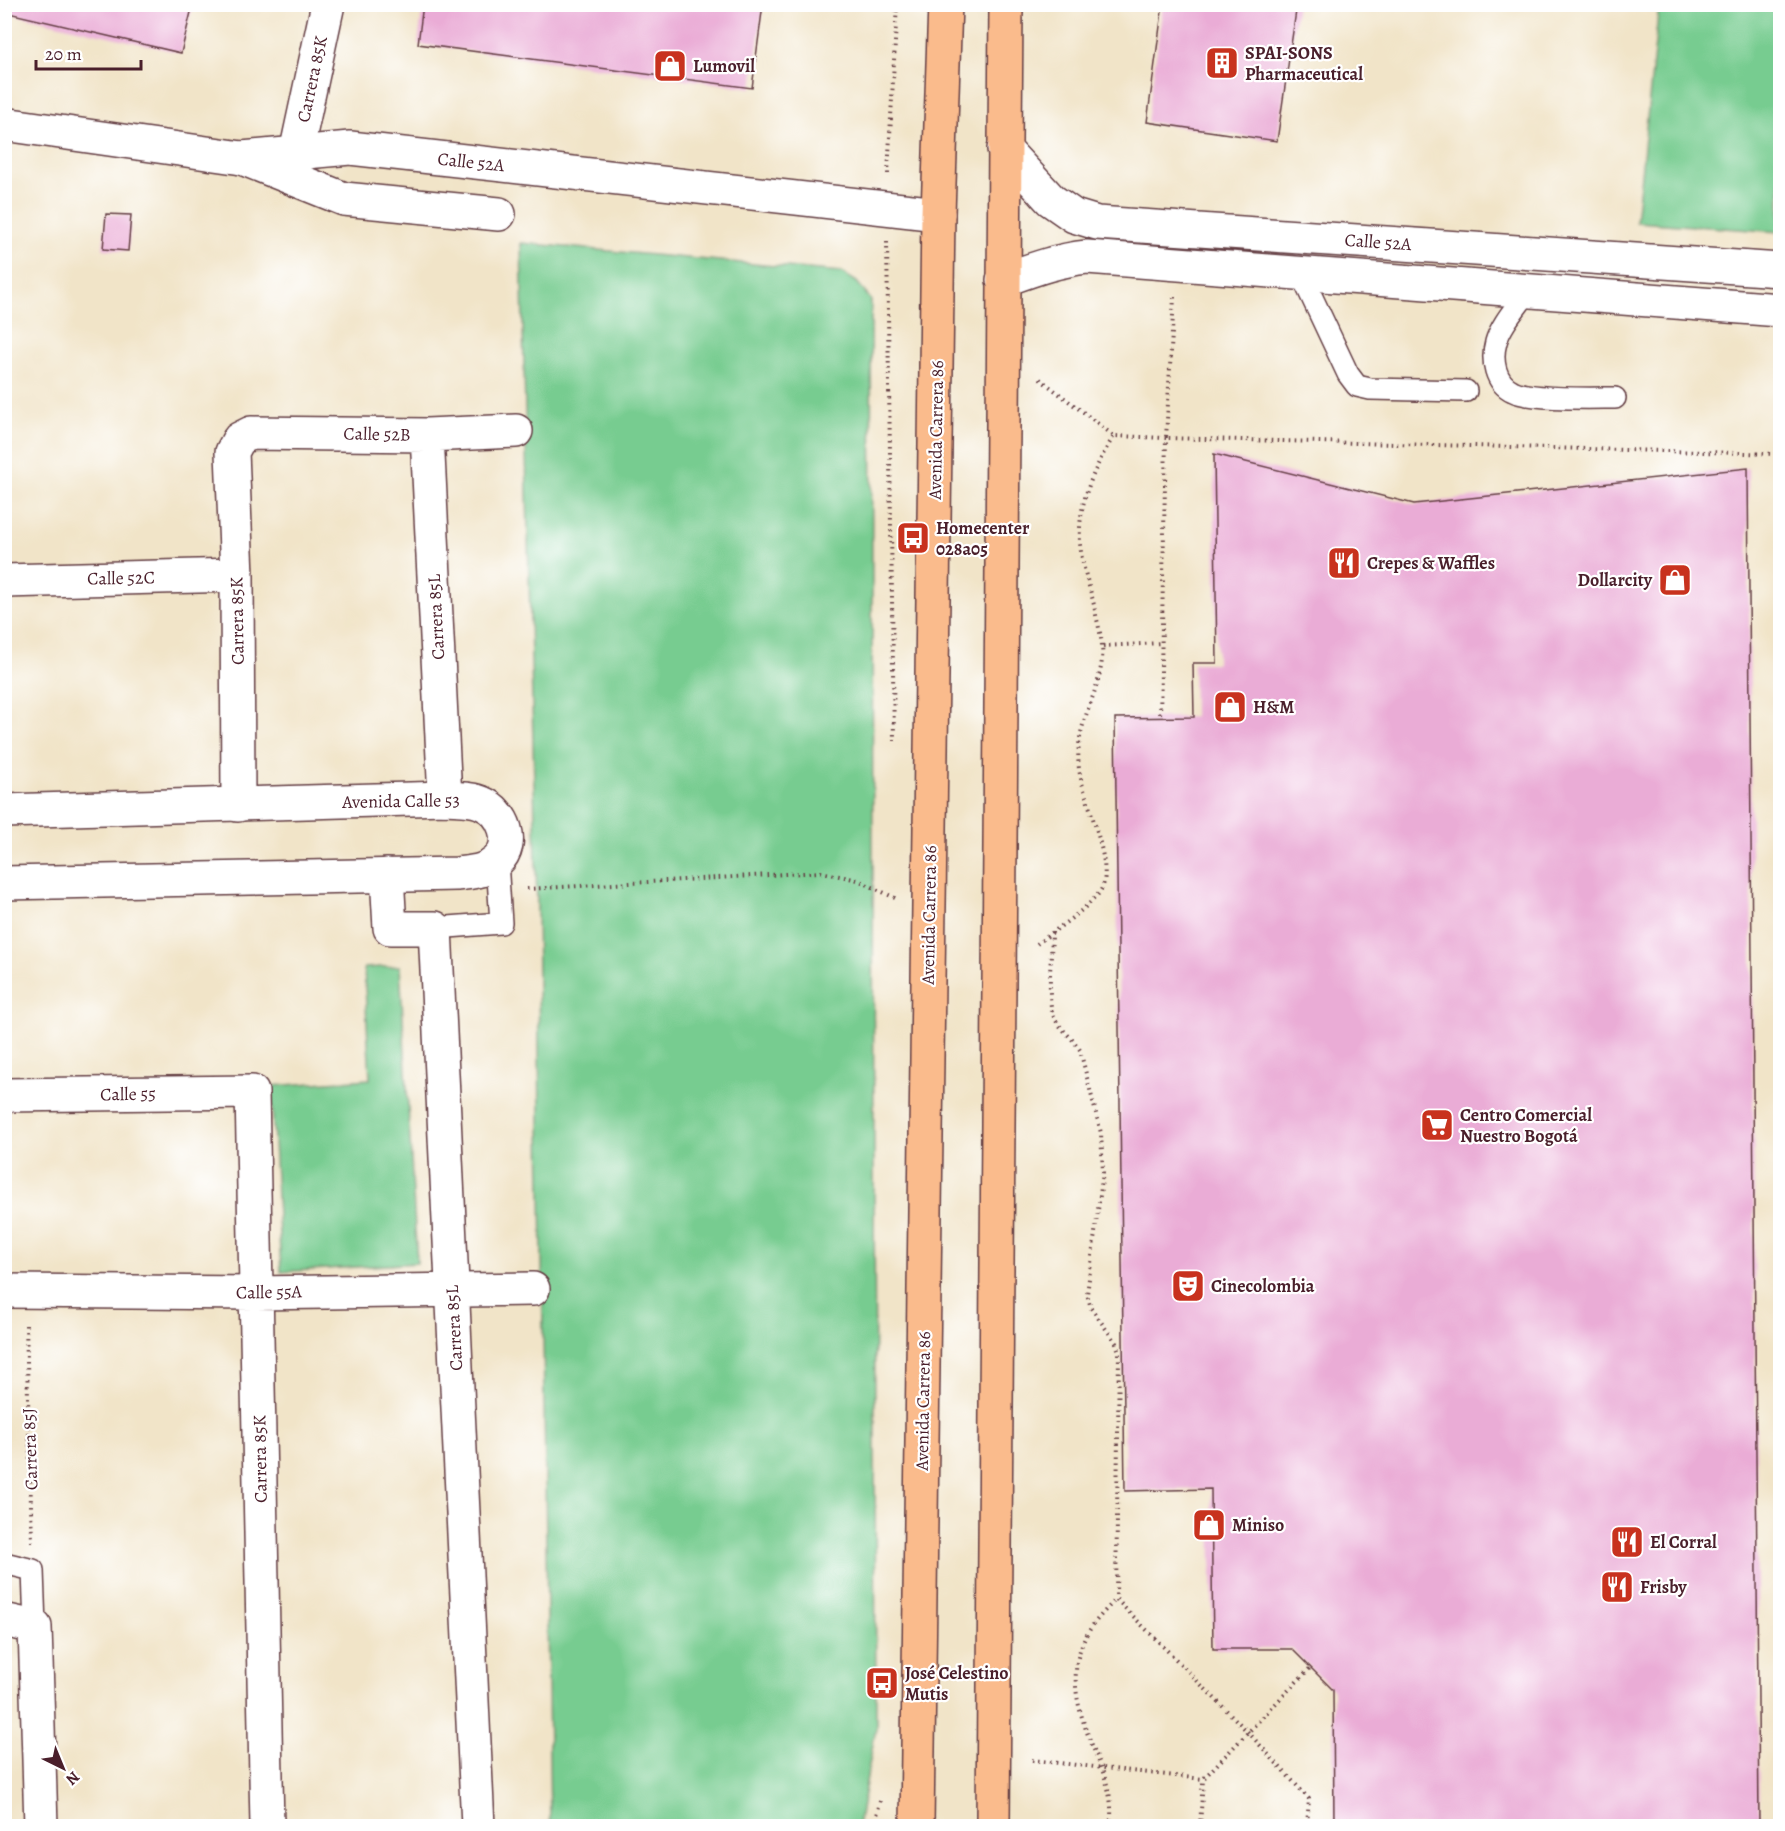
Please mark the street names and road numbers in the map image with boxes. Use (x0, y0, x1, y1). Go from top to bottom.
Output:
street label: Carrera 85K (291, 33, 333, 124)
street label: Calle 52A (436, 147, 506, 177)
street label: Calle 52A (1344, 228, 1413, 256)
street label: Avenida Carrera 86 (923, 360, 949, 501)
street label: Calle 52B (343, 421, 411, 447)
street label: Calle 52C (87, 565, 155, 591)
street label: Carrera 85L (422, 573, 450, 660)
street label: Carrera 85K (224, 576, 250, 665)
street label: Avenida Calle 53 (341, 788, 460, 814)
street label: Avenida Carrera 86 (916, 845, 942, 986)
street label: Calle 55 (100, 1082, 156, 1106)
street label: Calle 55A (236, 1279, 303, 1305)
street label: Carrera 85L (440, 1284, 468, 1371)
street label: Avenida Carrera 86 (910, 1331, 936, 1472)
street label: Carrera 85J (17, 1407, 43, 1491)
street label: Carrera 85K (247, 1414, 273, 1503)

